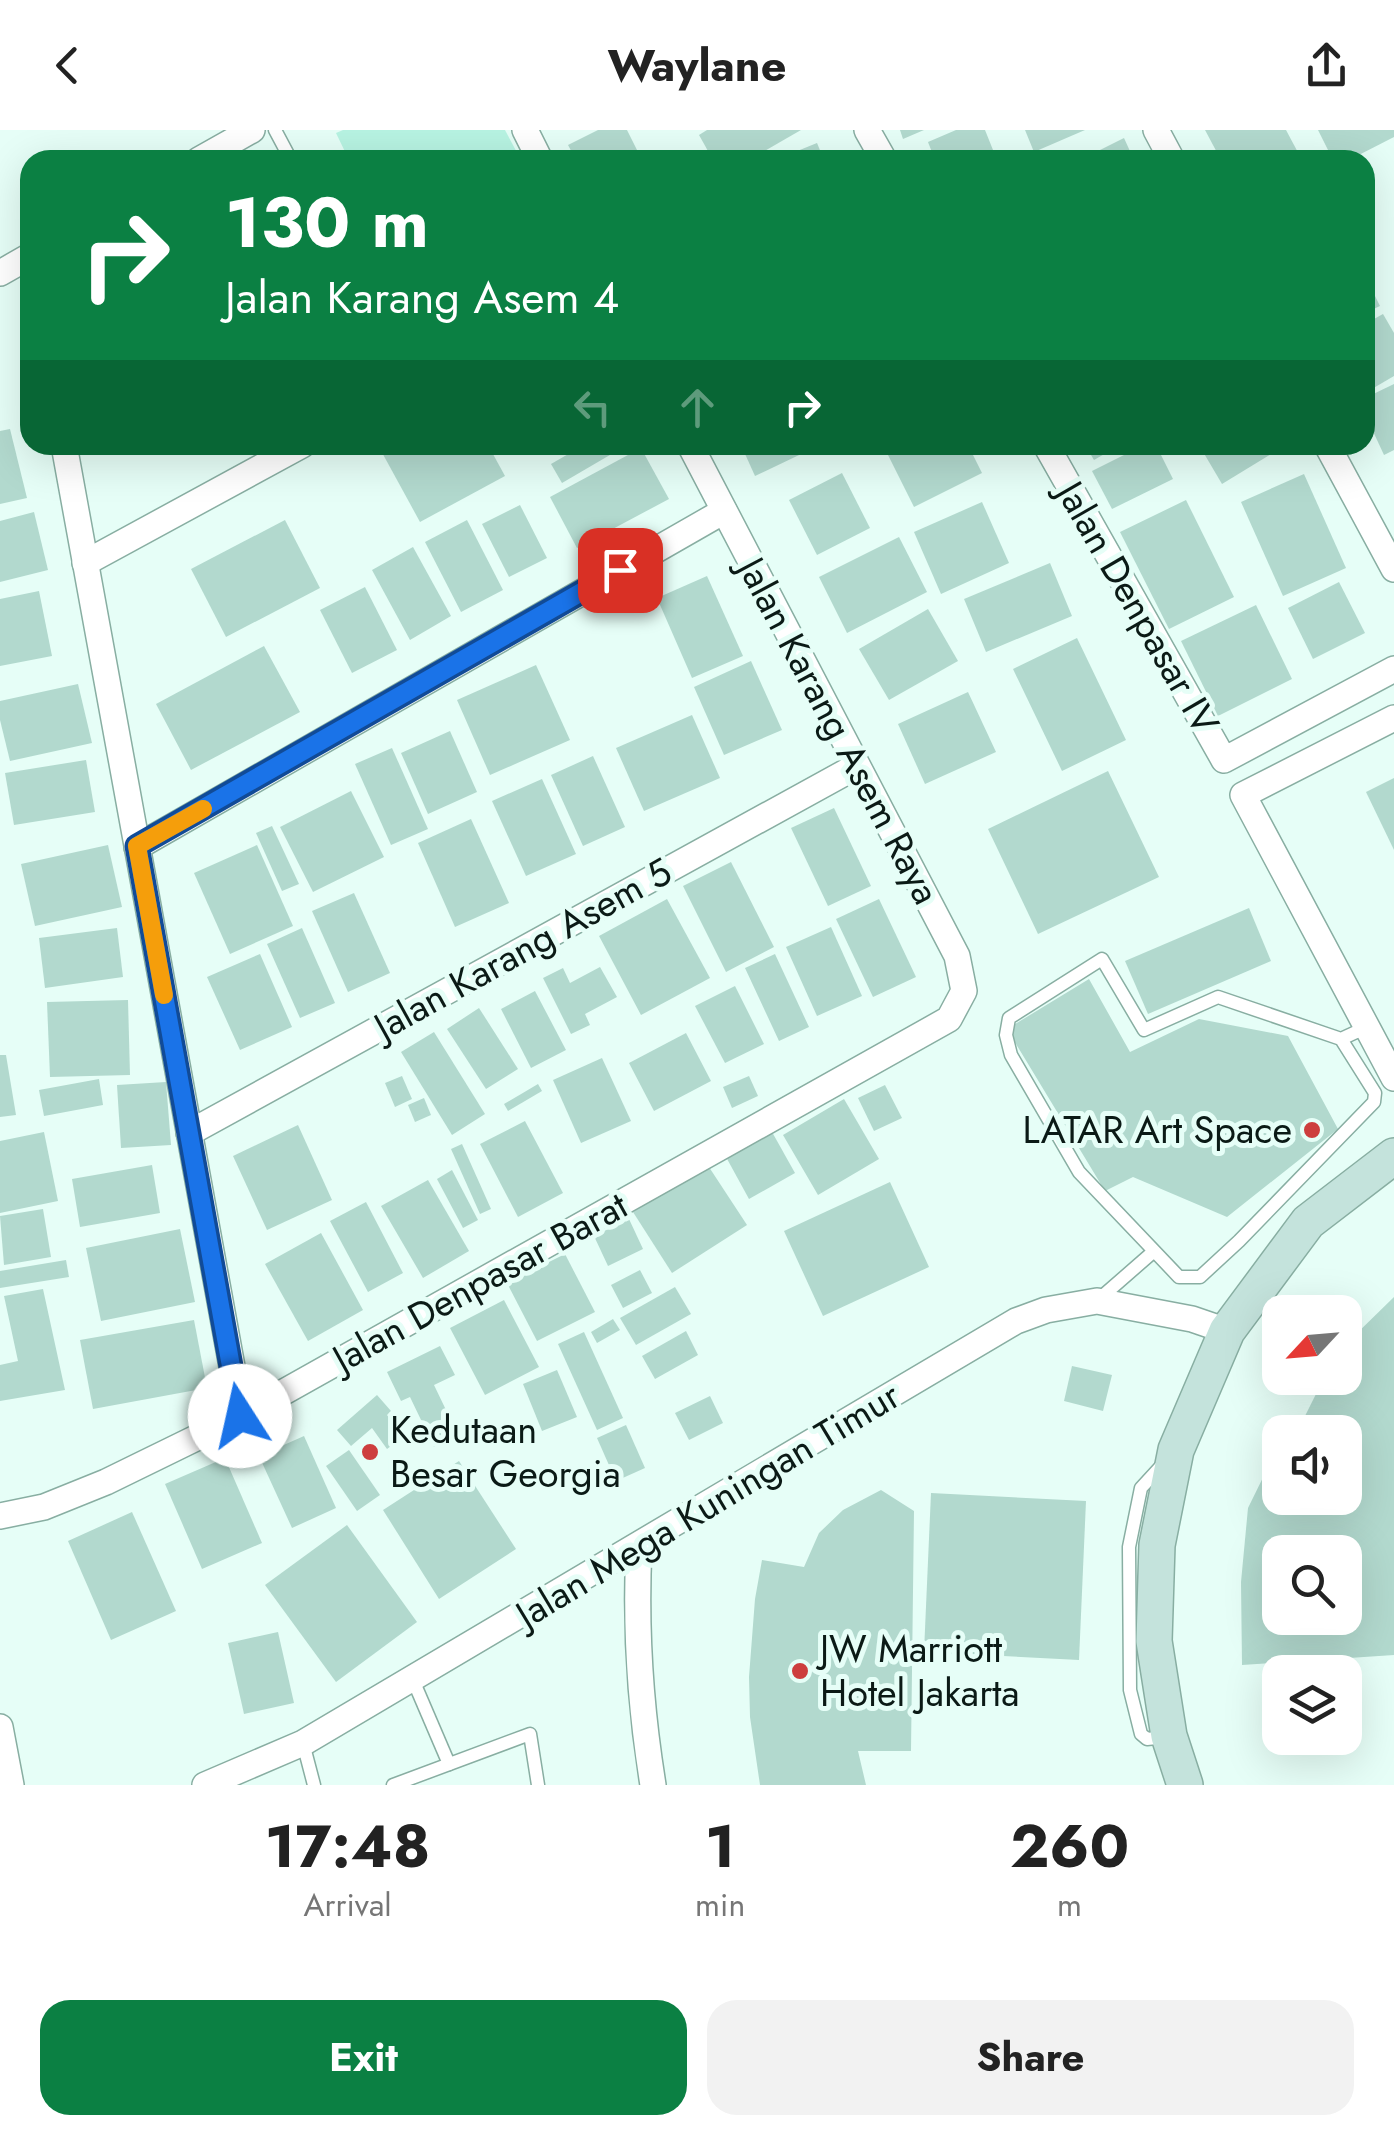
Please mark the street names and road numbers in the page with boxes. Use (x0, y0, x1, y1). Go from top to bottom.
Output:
street label: Jalan Denpasar IV (1041, 467, 1233, 744)
street label: Jalan Karang Asem Raya (722, 543, 954, 914)
street label: Jalan Karang Asem 5 (360, 844, 681, 1056)
street label: Jalan Denpasar Barat (318, 1178, 637, 1388)
street label: Jalan Mega Kuningan Timur (501, 1368, 910, 1644)

